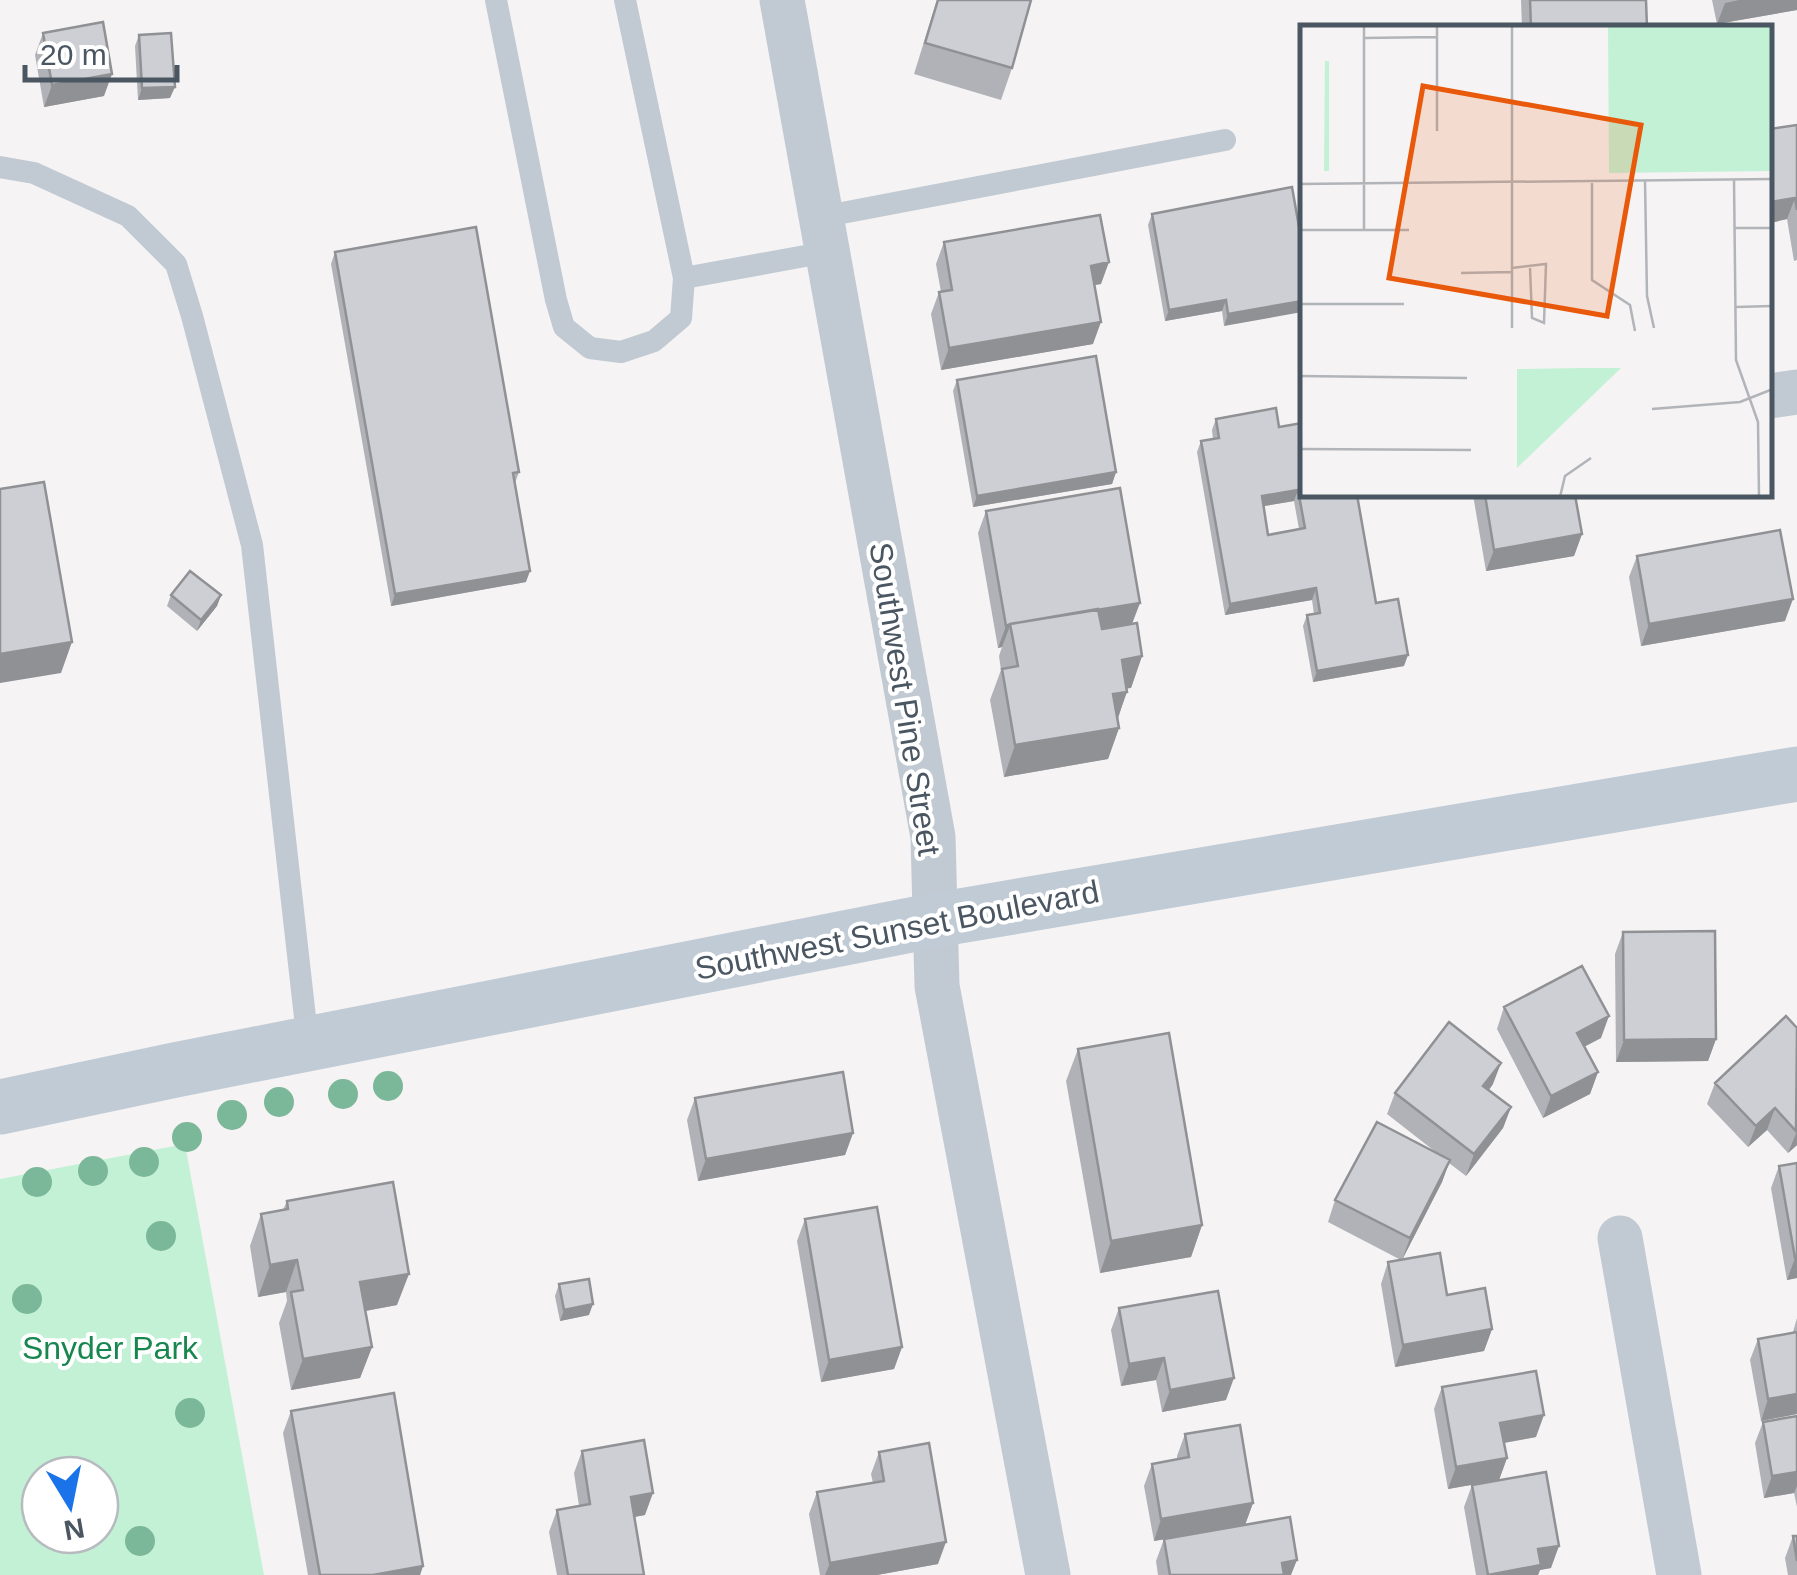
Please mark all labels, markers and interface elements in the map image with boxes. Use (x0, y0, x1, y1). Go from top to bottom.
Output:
scale bar (25, 20, 178, 82)
inset map (1300, 25, 1772, 498)
text: 20 m (40, 38, 107, 71)
street label: Southwest Pine Street (862, 540, 948, 858)
street label: Southwest Sunset Boulevard (692, 873, 1102, 987)
park label: Snyder Park (22, 1330, 199, 1366)
north arrow (20, 1455, 120, 1555)
text: N (62, 1512, 87, 1546)

